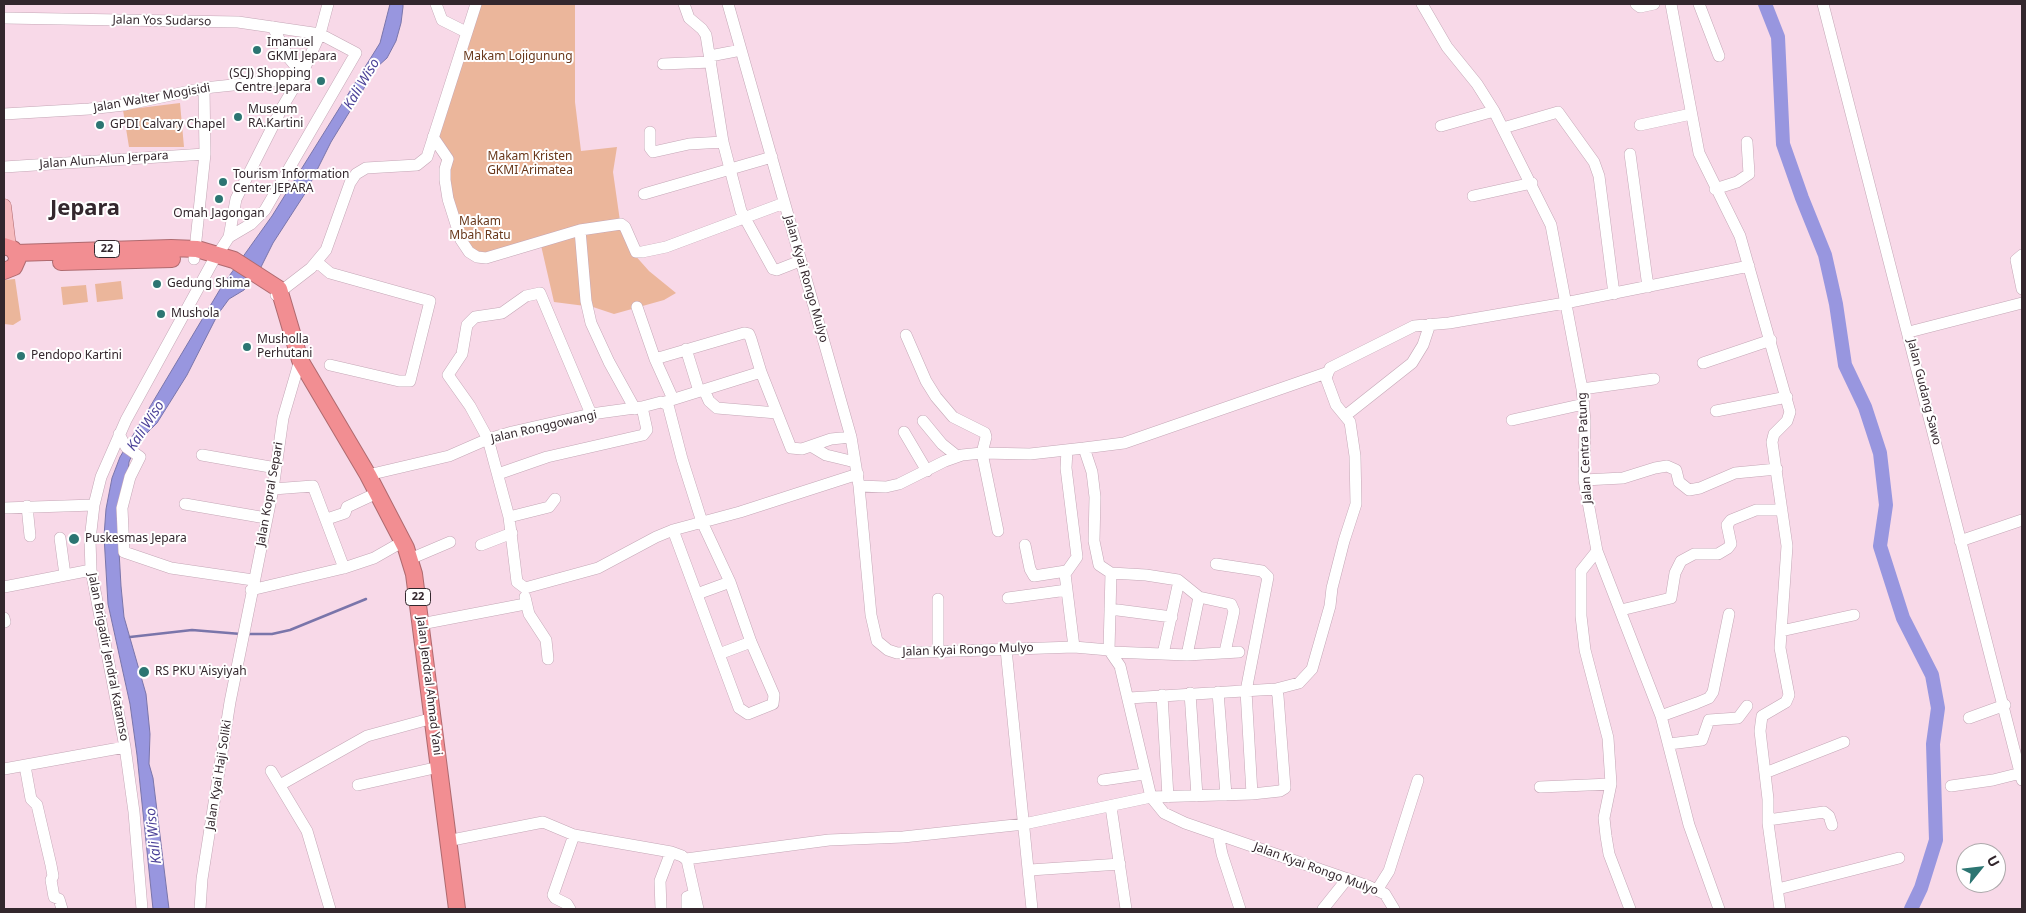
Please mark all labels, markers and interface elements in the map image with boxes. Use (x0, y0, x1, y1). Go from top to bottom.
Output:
street label: Jalan Yos Sudarso (112, 13, 212, 29)
place label: Imanuel GKMI Jepara (267, 36, 337, 64)
marker: Imanuel GKMI Jepara (251, 44, 263, 56)
park label: Makam Lojigunung (463, 50, 573, 64)
water label: Kali Wiso (340, 56, 384, 112)
place label: (SCJ) Shopping Centre Jepara (229, 67, 311, 95)
marker: (SCJ) Shopping Centre Jepara (315, 75, 327, 87)
street label: Jalan Walter Mogisidi (93, 81, 211, 115)
place label: Museum RA.Kartini (248, 103, 303, 131)
marker: Museum RA.Kartini (232, 111, 244, 123)
place label: GPDI Calvary Chapel (110, 118, 225, 132)
marker: GPDI Calvary Chapel (94, 119, 106, 131)
street label: Jalan Alun-Alun Jerpara (39, 148, 169, 172)
park label: Makam Kristen GKMI Arimatea (487, 150, 573, 178)
place label: Tourism Information Center JEPARA (233, 168, 350, 196)
marker: Tourism Information Center JEPARA (217, 176, 229, 188)
marker: Omah Jagongan (213, 193, 225, 205)
district label: Jepara (50, 196, 120, 222)
place label: Omah Jagongan (173, 207, 265, 221)
street label: Jalan Kyai Rongo Mulyo (781, 214, 831, 344)
park label: Makam Mbah Ratu (449, 215, 511, 243)
road number: 22 (94, 240, 120, 258)
place label: Gedung Shima (167, 277, 250, 291)
marker: Gedung Shima (151, 278, 163, 290)
place label: Mushola (171, 307, 220, 321)
marker: Mushola (155, 308, 167, 320)
place label: Musholla Perhutani (257, 333, 312, 361)
street label: Jalan Gudang Sawo (1904, 338, 1944, 446)
marker: Musholla Perhutani (241, 341, 253, 353)
place label: Pendopo Kartini (31, 349, 122, 363)
marker: Pendopo Kartini (15, 350, 27, 362)
street label: Jalan Centra Patung (1575, 392, 1595, 504)
water label: Kali Wiso (124, 398, 168, 454)
street label: Jalan Ronggowangi (490, 408, 598, 446)
street label: Jalan Kopral Separi (254, 441, 286, 547)
marker: Puskesmas Jepara (67, 532, 81, 546)
place label: Puskesmas Jepara (85, 532, 187, 546)
street label: Jalan Brigadir Jendral Katamso (85, 572, 131, 742)
road number: 22 (406, 588, 430, 606)
street label: Jalan Jendral Ahmad Yani (413, 616, 445, 756)
street label: Jalan Kyai Rongo Mulyo (902, 641, 1034, 659)
marker: RS PKU 'Aisyiyah (137, 665, 151, 679)
place label: RS PKU 'Aisyiyah (155, 665, 247, 679)
street label: Jalan Kyai Haji Soliki (203, 719, 235, 831)
water label: Kali Wiso (143, 807, 165, 865)
street label: Jalan Kyai Rongo Mulyo (1252, 840, 1380, 898)
north arrow (1956, 843, 2006, 893)
text: U (1983, 852, 2005, 870)

